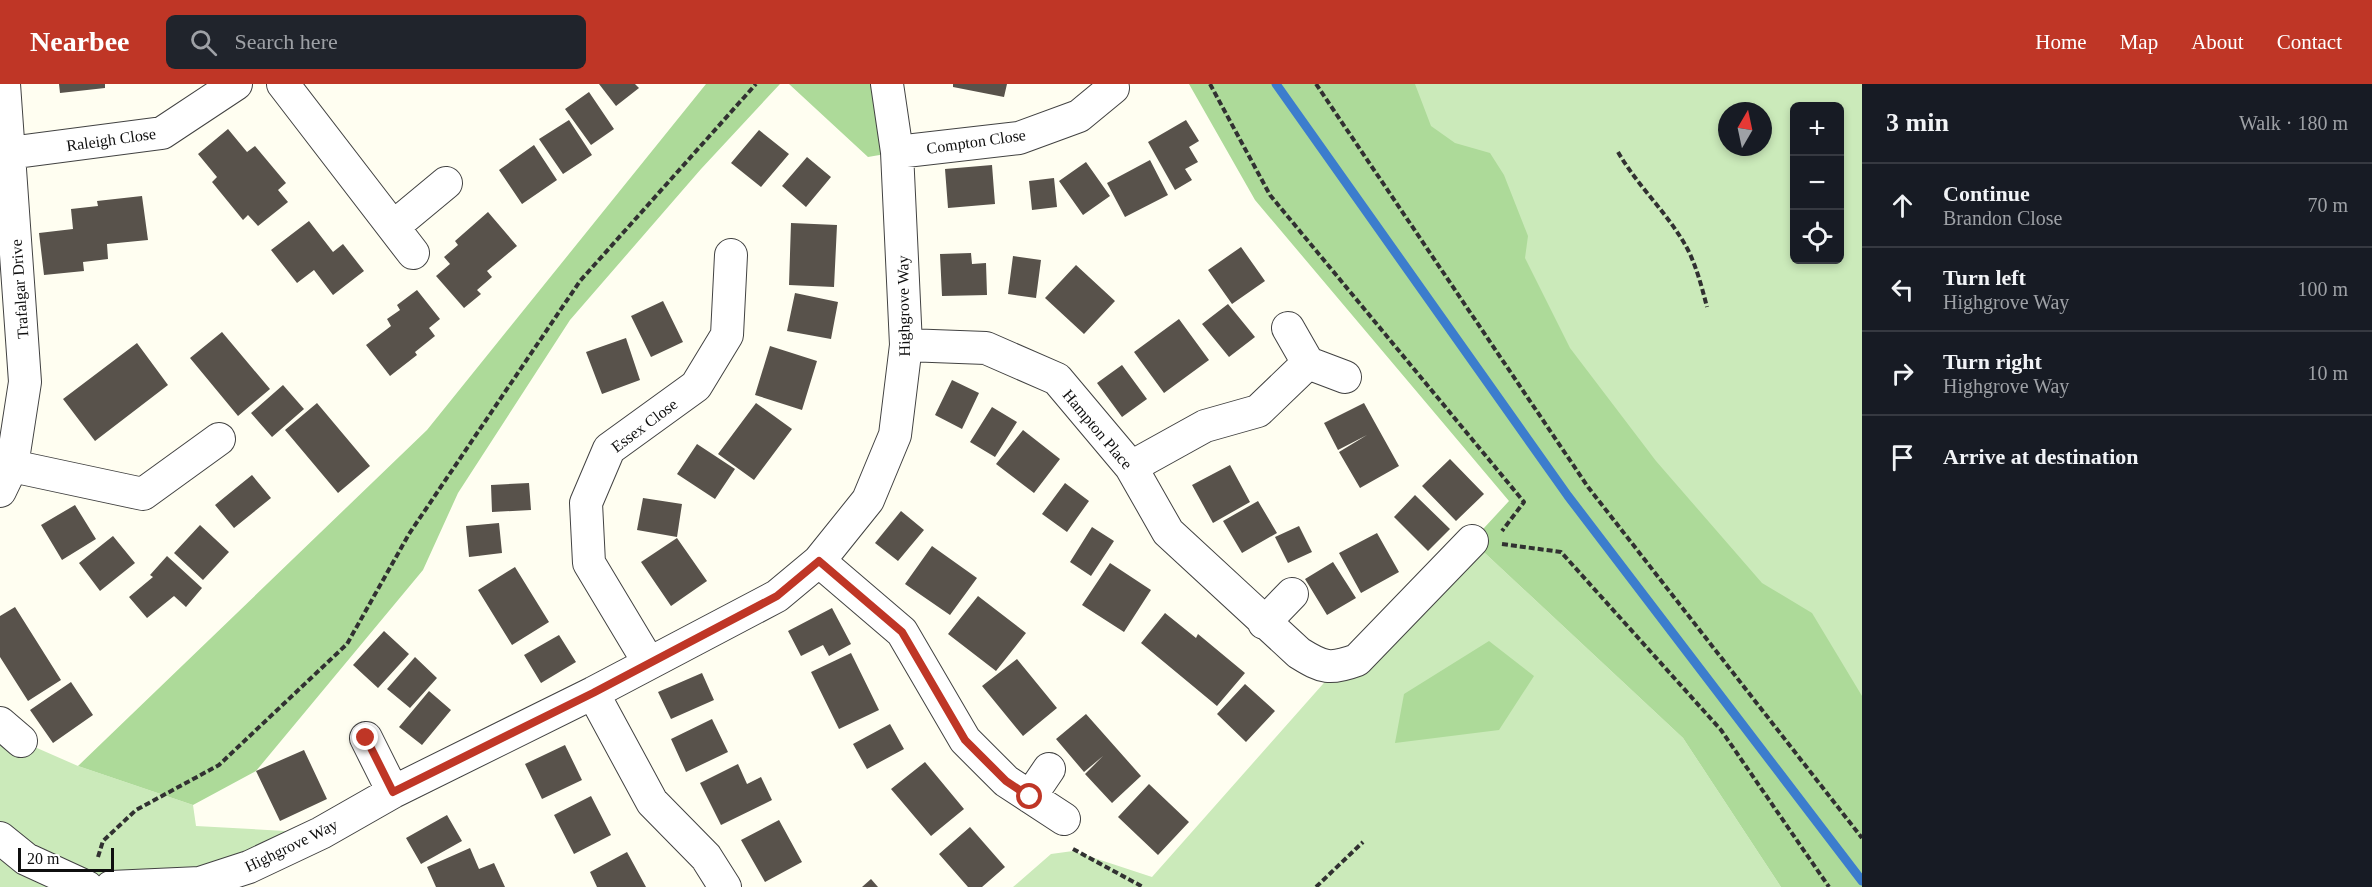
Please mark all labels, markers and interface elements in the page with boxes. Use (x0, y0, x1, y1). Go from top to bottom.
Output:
search box (166, 15, 586, 69)
text: Nearbee (30, 26, 130, 57)
icon: search (187, 26, 220, 59)
text: Search here (235, 29, 338, 54)
text: Home (2035, 30, 2087, 54)
text: Map (2120, 30, 2158, 54)
text: About (2191, 30, 2244, 54)
text: Contact (2277, 30, 2342, 54)
north arrow (1718, 102, 1772, 156)
map controls (1790, 102, 1844, 264)
button: + (1790, 102, 1844, 156)
text: 3 min (1886, 108, 1949, 137)
text: Walk · 180 m (2239, 112, 2348, 134)
street label: Raleigh Close (65, 125, 157, 155)
street label: Compton Close (925, 126, 1027, 158)
button: − (1790, 156, 1844, 210)
text: Continue (1943, 181, 2030, 206)
icon: ahead (1886, 189, 1919, 222)
text: 70 m (2307, 194, 2348, 216)
text: Brandon Close (1943, 207, 2062, 229)
button: locate (1790, 210, 1844, 264)
street label: Trafalgar Drive (8, 239, 32, 339)
street label: Highgrove Way (894, 255, 914, 357)
text: Turn left (1943, 265, 2026, 290)
icon: left (1886, 273, 1919, 306)
text: 100 m (2297, 278, 2348, 300)
text: Highgrove Way (1943, 291, 2069, 313)
text: Turn right (1943, 349, 2042, 374)
icon: right (1886, 357, 1919, 390)
text: 10 m (2307, 362, 2348, 384)
text: Highgrove Way (1943, 375, 2069, 397)
street label: Hampton Place (1059, 386, 1136, 473)
street label: Essex Close (608, 395, 680, 456)
icon: arrive (1886, 441, 1919, 474)
text: Arrive at destination (1943, 444, 2139, 469)
route end (352, 724, 378, 750)
route start (1016, 783, 1042, 809)
street label: Highgrove Way (242, 816, 341, 876)
scale bar (18, 845, 114, 872)
text: 20 m (27, 850, 59, 867)

